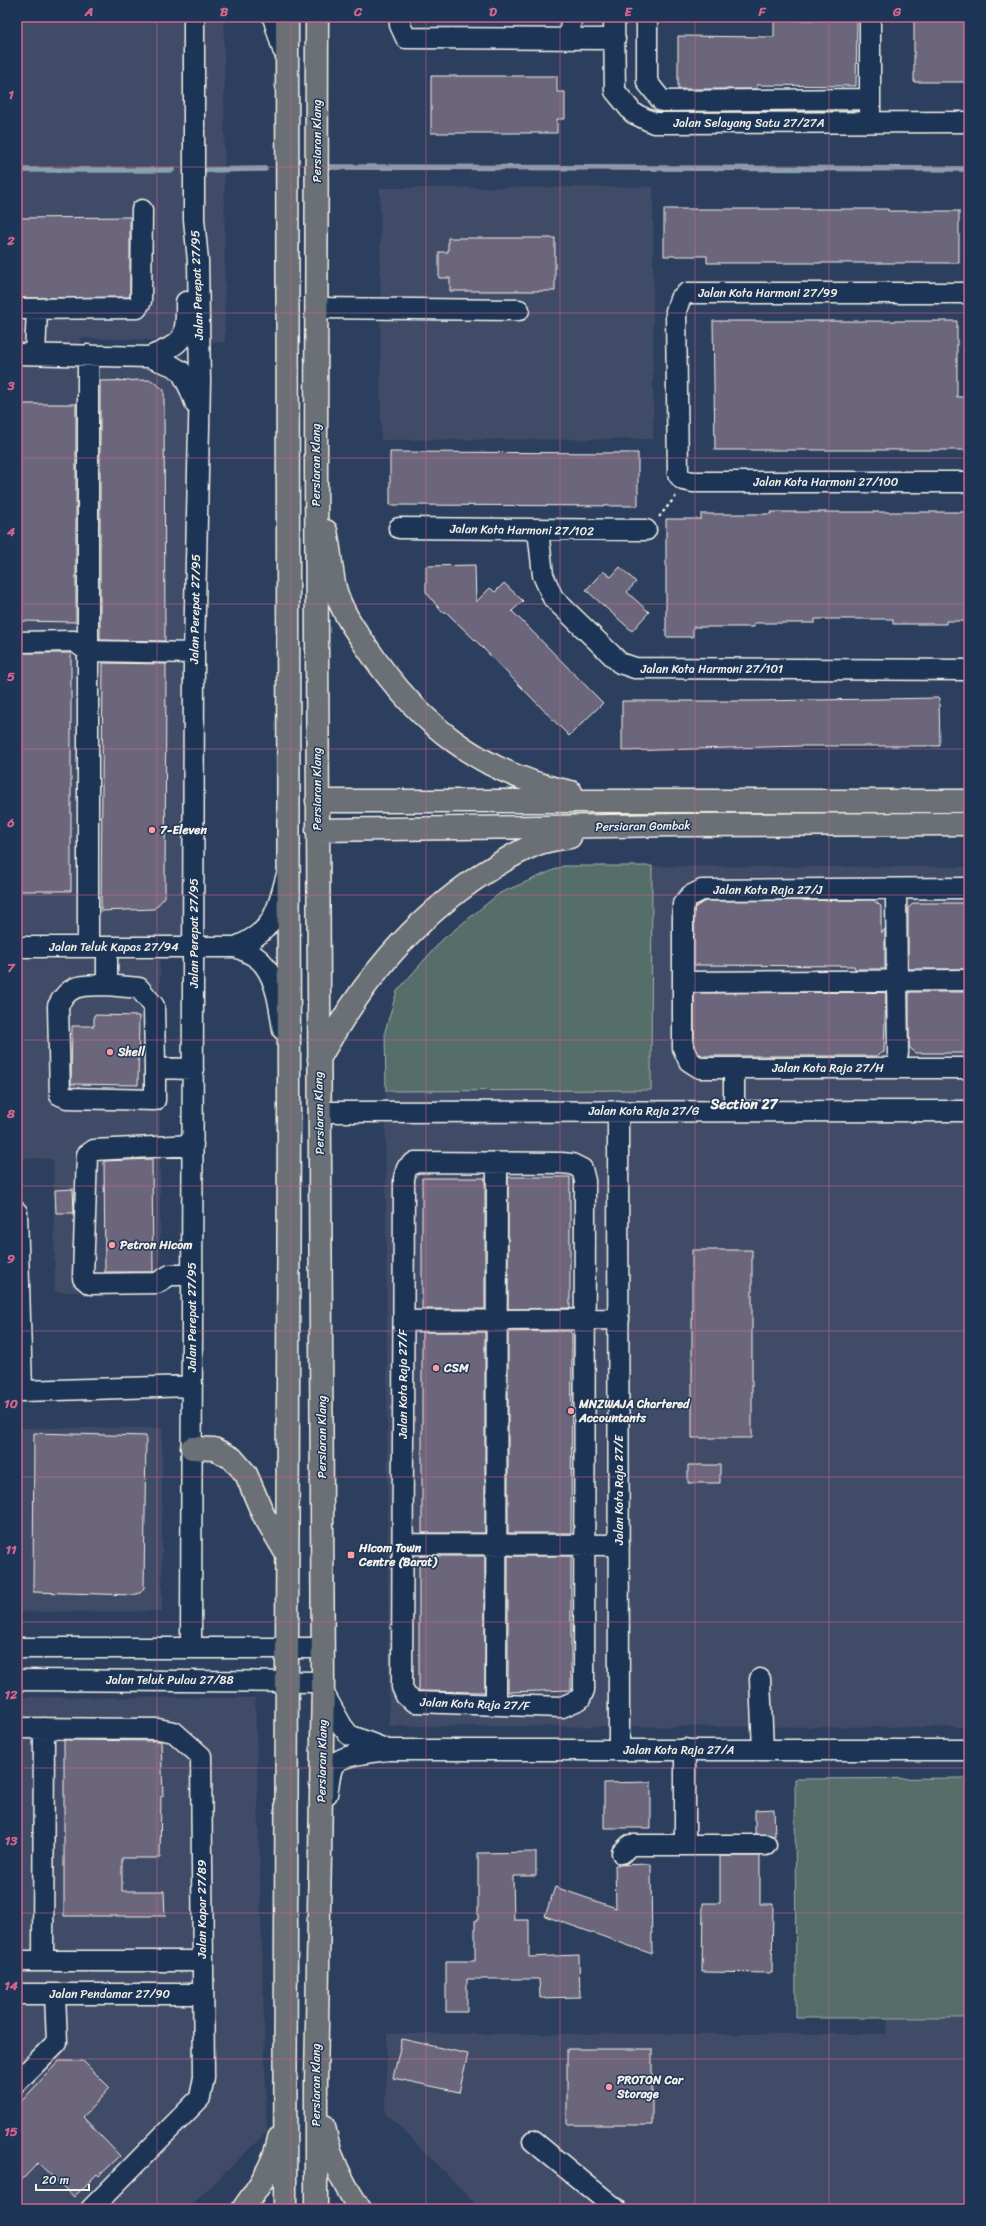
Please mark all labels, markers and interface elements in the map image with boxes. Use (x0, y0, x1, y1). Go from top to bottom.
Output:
text: A (84, 0, 93, 23)
text: B (220, 0, 229, 23)
text: C (353, 0, 363, 23)
text: D (489, 0, 497, 23)
text: E (624, 0, 633, 23)
text: F (757, 0, 766, 23)
text: G (892, 0, 902, 23)
text: 1 (8, 83, 14, 106)
street label: Persiaran Klang (306, 99, 328, 183)
street label: Jalan Selayang Satu 27/27A (672, 112, 825, 134)
text: 2 (6, 229, 15, 252)
street label: Jalan Perepat 27/95 (184, 230, 210, 341)
street label: Jalan Kota Harmoni 27/99 (697, 282, 838, 304)
text: 3 (6, 374, 15, 397)
street label: Persiaran Klang (305, 423, 327, 507)
street label: Jalan Kota Harmoni 27/100 (753, 471, 899, 493)
street label: Jalan Kota Harmoni 27/102 (449, 518, 594, 542)
text: 4 (6, 520, 16, 543)
street label: Jalan Perepat 27/95 (183, 554, 207, 665)
street label: Jalan Kota Harmoni 27/101 (640, 658, 783, 680)
text: 5 (7, 665, 15, 688)
street label: Persiaran Klang (306, 747, 328, 831)
text: 6 (6, 811, 15, 834)
street label: Persiaran Gombak (595, 814, 691, 838)
place label: 7-Eleven (160, 819, 207, 841)
marker: 7-Eleven (147, 825, 157, 835)
street label: Jalan Perepat 27/95 (183, 878, 205, 989)
street label: Jalan Kota Raja 27/J (713, 879, 823, 901)
street label: Jalan Teluk Kapas 27/94 (48, 936, 179, 958)
text: 7 (7, 956, 16, 979)
place label: Shell (117, 1041, 145, 1063)
marker: Shell (105, 1047, 115, 1057)
street label: Jalan Kota Raja 27/H (771, 1057, 884, 1079)
street label: Persiaran Klang (307, 1071, 331, 1155)
district label: Section 27 (709, 1092, 779, 1117)
street label: Jalan Kota Raja 27/G (588, 1100, 700, 1122)
text: 8 (6, 1102, 15, 1125)
place label: Petron Hicom (120, 1234, 192, 1256)
marker: Petron Hicom (107, 1240, 117, 1250)
text: 9 (7, 1247, 15, 1270)
street label: Jalan Perepat 27/95 (181, 1262, 203, 1373)
street label: Jalan Kota Raja 27/F (392, 1329, 414, 1440)
place label: CSM (443, 1357, 469, 1379)
marker: CSM (431, 1363, 441, 1373)
text: 10 (4, 1392, 18, 1415)
place label: MNZWAJA Chartered Accountants (578, 1393, 691, 1429)
street label: Persiaran Klang (311, 1395, 333, 1479)
marker: MNZWAJA Chartered Accountants (566, 1406, 576, 1416)
street label: Jalan Kota Raja 27/E (608, 1434, 630, 1546)
place label: Hicom Town Centre (Barat) (358, 1537, 438, 1573)
text: 11 (5, 1538, 17, 1561)
marker: Hicom Town Centre (Barat) (346, 1550, 356, 1560)
street label: Jalan Teluk Pulau 27/88 (105, 1669, 234, 1691)
text: 12 (4, 1683, 18, 1706)
street label: Jalan Kota Raja 27/F (419, 1691, 531, 1717)
street label: Persiaran Klang (310, 1719, 334, 1803)
street label: Jalan Kota Raja 27/A (622, 1739, 735, 1761)
text: 13 (5, 1829, 18, 1852)
street label: Jalan Kapar 27/89 (191, 1860, 213, 1959)
text: 14 (4, 1974, 19, 1997)
street label: Jalan Pendamar 27/90 (49, 1983, 171, 2005)
street label: Persiaran Klang (305, 2043, 327, 2127)
place label: PROTON Car Storage (616, 2069, 684, 2105)
marker: PROTON Car Storage (604, 2082, 614, 2092)
text: 15 (4, 2120, 18, 2143)
scale bar (36, 2166, 89, 2192)
text: 20 m (42, 2169, 69, 2191)

